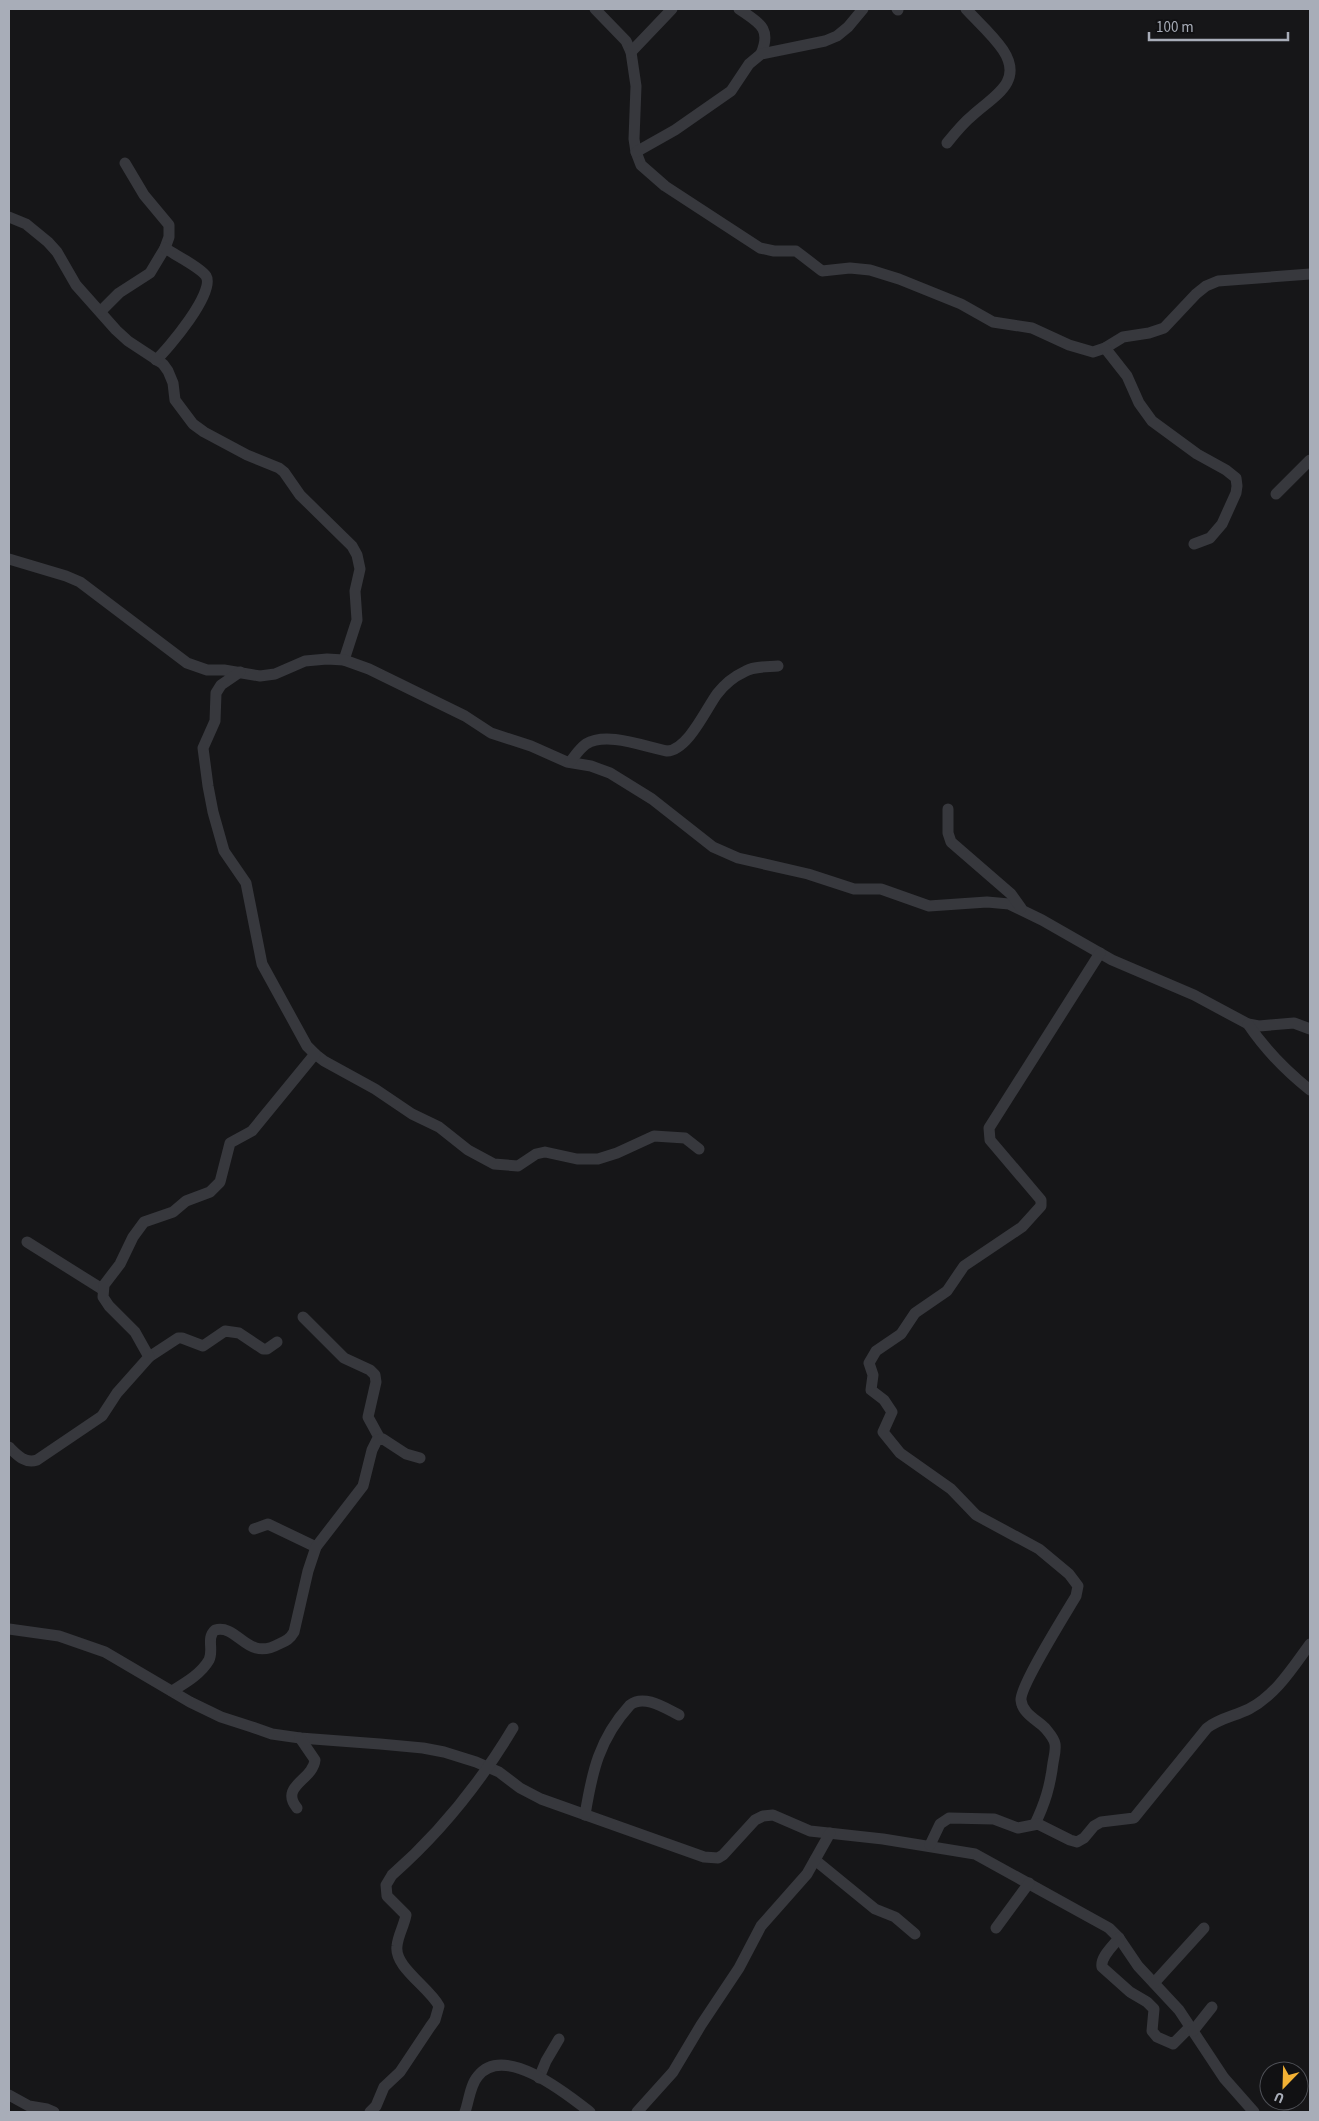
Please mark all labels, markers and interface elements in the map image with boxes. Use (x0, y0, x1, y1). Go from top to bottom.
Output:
scale bar (1149, 10, 1288, 42)
text: 100 m (1156, 17, 1194, 38)
north arrow (1259, 2061, 1309, 2111)
text: U (1271, 2086, 1288, 2108)

